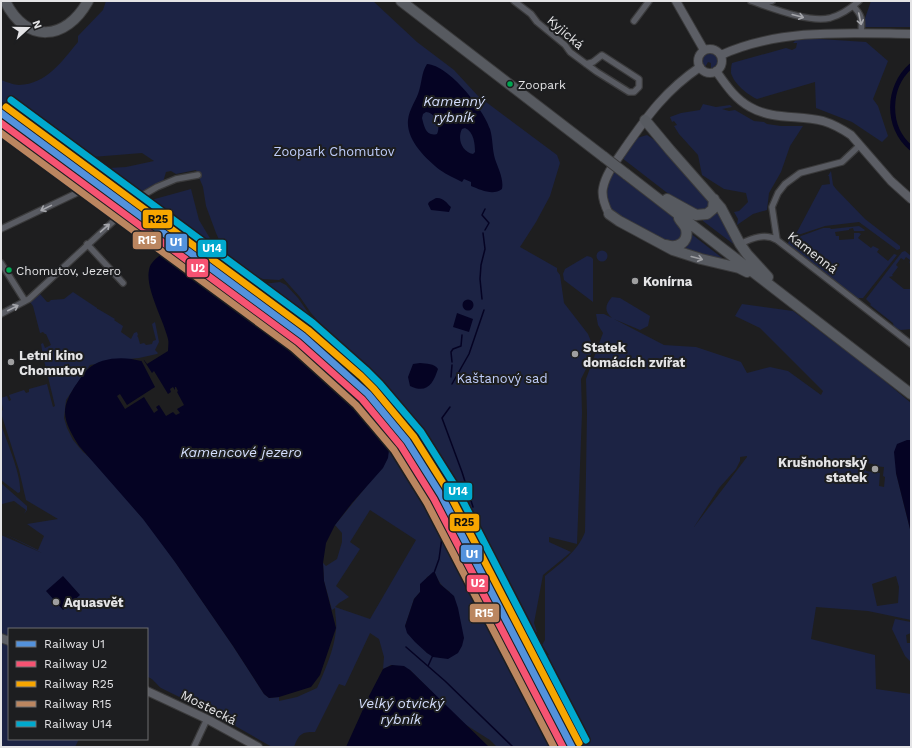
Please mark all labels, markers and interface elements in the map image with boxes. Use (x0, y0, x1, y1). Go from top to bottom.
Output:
north arrow (8, 8, 48, 48)
street label: Kyjická (544, 12, 587, 53)
one-way arrow (792, 12, 805, 20)
one-way arrow (857, 12, 865, 25)
text: N (29, 18, 44, 31)
place label: Zoopark (518, 78, 566, 92)
marker: Zoopark (505, 79, 515, 89)
water label: Kamenný rybník (423, 93, 486, 125)
park label: Zoopark Chomutov (274, 144, 395, 159)
one-way arrow (40, 205, 52, 212)
line badge: R25 (142, 209, 173, 229)
text: R25 (148, 213, 168, 226)
one-way arrow (100, 224, 110, 233)
street label: Kamenná (785, 228, 841, 277)
line badge: R15 (132, 231, 162, 250)
line badge: U1 (165, 233, 188, 252)
text: R15 (138, 234, 156, 247)
text: U1 (170, 236, 182, 249)
line badge: U14 (197, 239, 227, 258)
text: U14 (202, 242, 222, 255)
one-way arrow (690, 255, 703, 262)
line badge: U2 (186, 258, 209, 278)
text: U2 (191, 262, 206, 275)
place label: Chomutov, Jezero (16, 264, 121, 278)
marker: Chomutov, Jezero (4, 265, 14, 275)
place label: Konírna (643, 274, 693, 289)
marker: Konírna (630, 276, 640, 286)
one-way arrow (7, 303, 19, 311)
place label: Statek domácích zvířat (583, 340, 686, 370)
place label: Letní kino Chomutov (19, 348, 85, 378)
marker: Statek domácích zvířat (570, 349, 580, 359)
marker: Letní kino Chomutov (6, 357, 16, 367)
park label: Kaštanový sad (456, 371, 548, 386)
water label: Kamencové jezero (180, 444, 302, 460)
place label: Krušnohorský statek (778, 455, 868, 485)
marker: Krušnohorský statek (870, 464, 880, 474)
line badge: U14 (443, 482, 473, 501)
text: U14 (448, 485, 468, 498)
line badge: R25 (449, 513, 480, 532)
text: R25 (454, 516, 474, 529)
line badge: U1 (460, 544, 483, 563)
text: U1 (466, 548, 478, 561)
line badge: U2 (466, 574, 489, 593)
text: U2 (471, 577, 486, 590)
place label: Aquasvět (64, 595, 124, 610)
marker: Aquasvět (51, 597, 61, 607)
line badge: R15 (469, 603, 500, 623)
text: R15 (475, 607, 493, 620)
legend (8, 628, 148, 740)
text: Railway U1 (44, 637, 105, 651)
text: Railway U2 (44, 657, 107, 671)
text: Railway R25 (44, 677, 114, 691)
street label: Mostecká (178, 687, 240, 728)
water label: Velký otvický rybník (358, 695, 445, 727)
text: Railway R15 (44, 697, 111, 711)
text: Railway U14 (44, 717, 112, 731)

